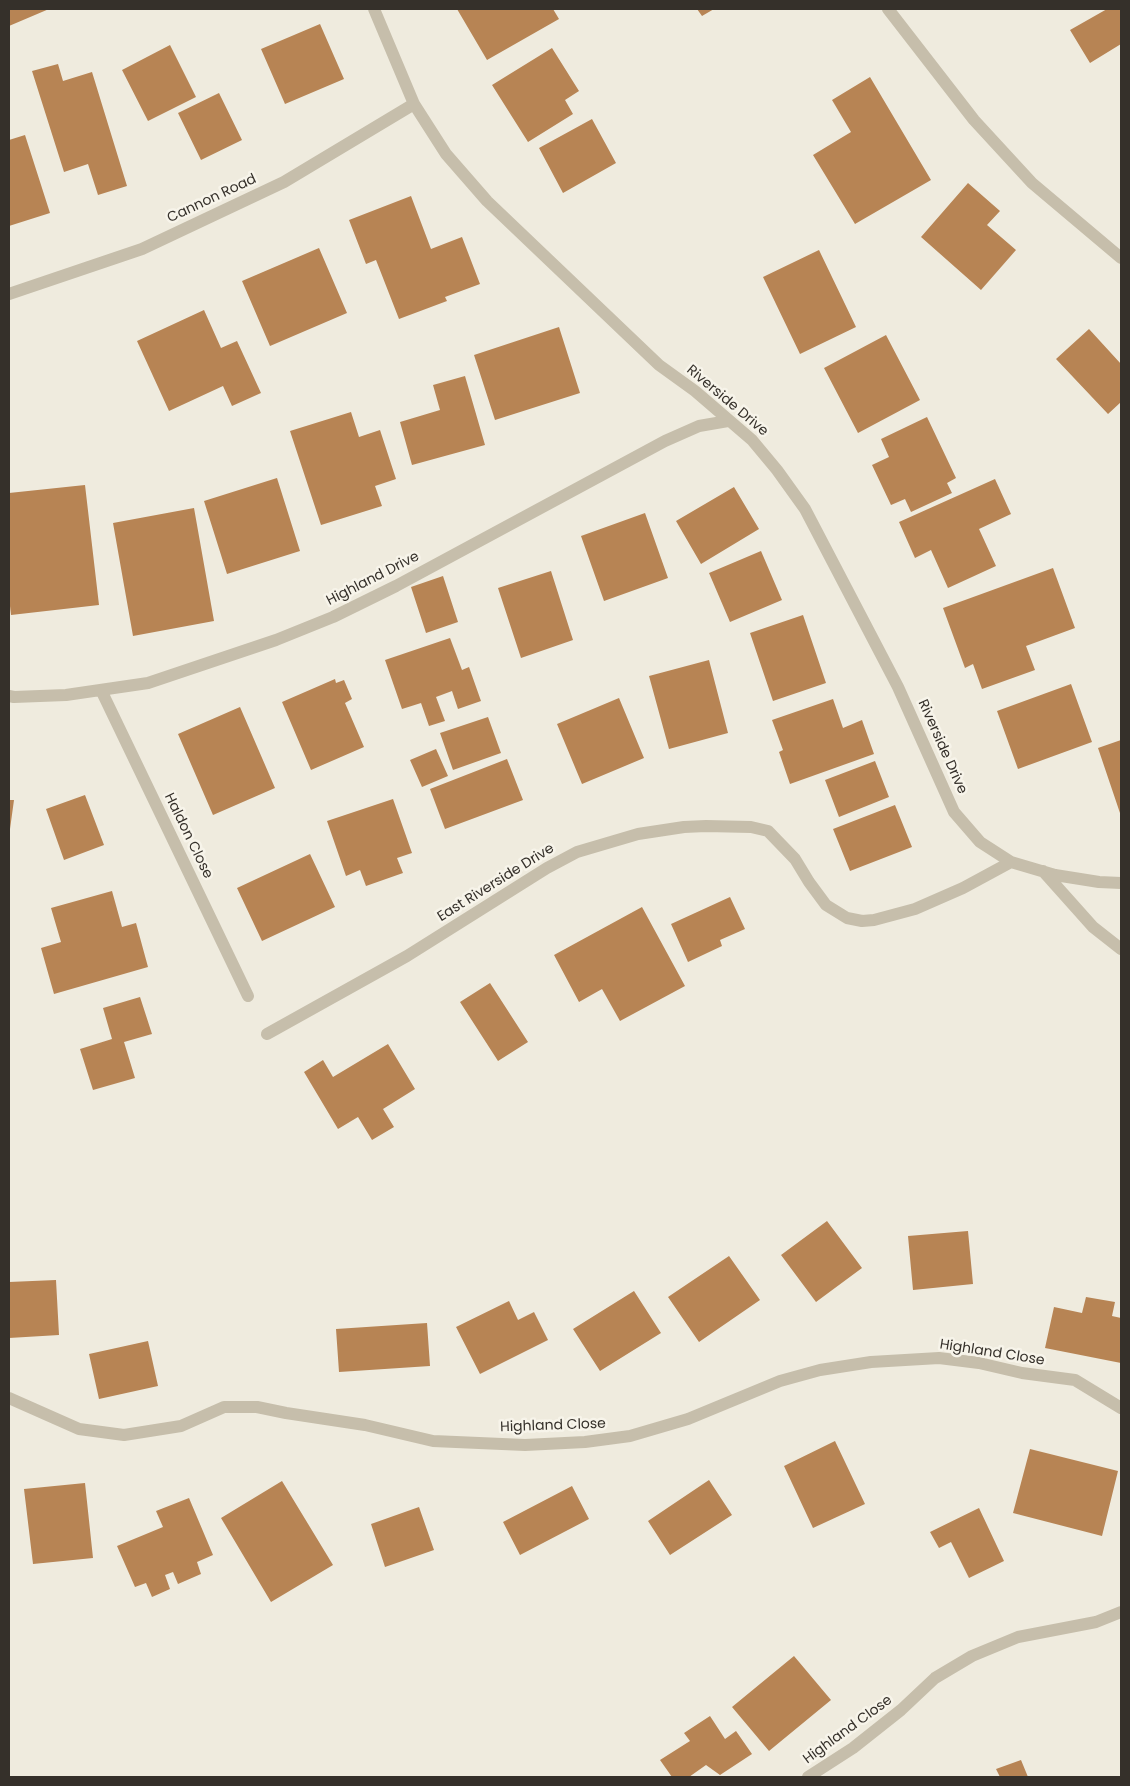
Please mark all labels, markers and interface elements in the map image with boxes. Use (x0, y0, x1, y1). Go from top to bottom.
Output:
street label: Cannon Road (165, 171, 259, 227)
street label: Riverside Drive (683, 362, 771, 440)
street label: Highland Drive (324, 548, 422, 610)
street label: Riverside Drive (914, 697, 970, 797)
street label: Haldon Close (160, 791, 216, 881)
street label: East Riverside Drive (435, 840, 557, 926)
street label: Highland Close (938, 1336, 1046, 1370)
street label: Highland Close (500, 1416, 606, 1436)
street label: Highland Close (800, 1692, 896, 1768)

